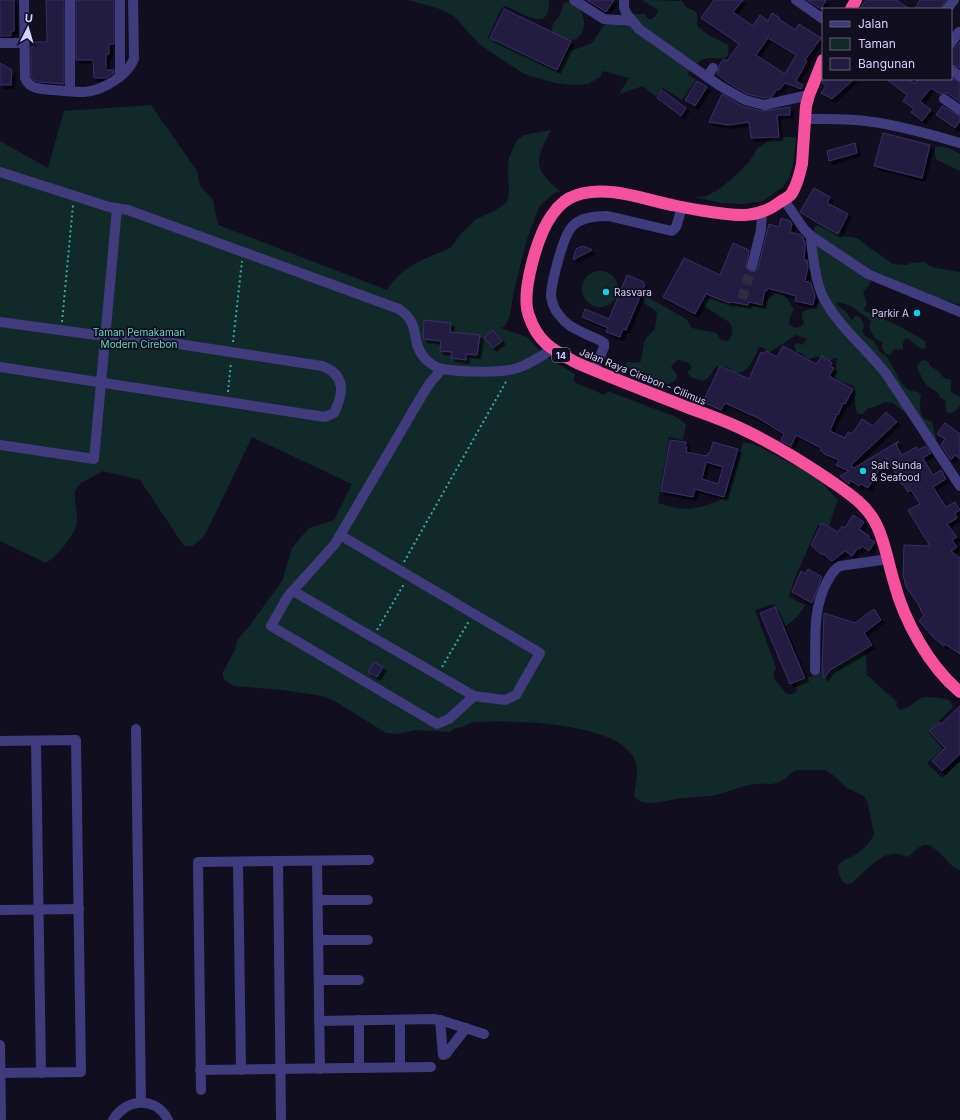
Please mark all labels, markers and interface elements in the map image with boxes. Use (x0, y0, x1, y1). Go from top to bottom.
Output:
north arrow (8, 8, 48, 48)
legend (822, 8, 952, 80)
text: U (24, 11, 33, 25)
text: Jalan (858, 16, 888, 31)
text: Taman (858, 36, 896, 51)
text: Bangunan (858, 56, 915, 71)
place label: Rasvara (614, 286, 652, 298)
marker: Rasvara (601, 287, 611, 297)
place label: Parkir A (872, 307, 909, 319)
marker: Parkir A (912, 308, 922, 318)
park label: Taman Pemakaman Modern Cirebon (93, 326, 185, 350)
street label: Jalan Raya Cirebon - Cilimus (578, 345, 708, 407)
road number: 14 (552, 348, 570, 362)
place label: Salt Sunda & Seafood (871, 459, 922, 483)
marker: Salt Sunda & Seafood (858, 466, 868, 476)

